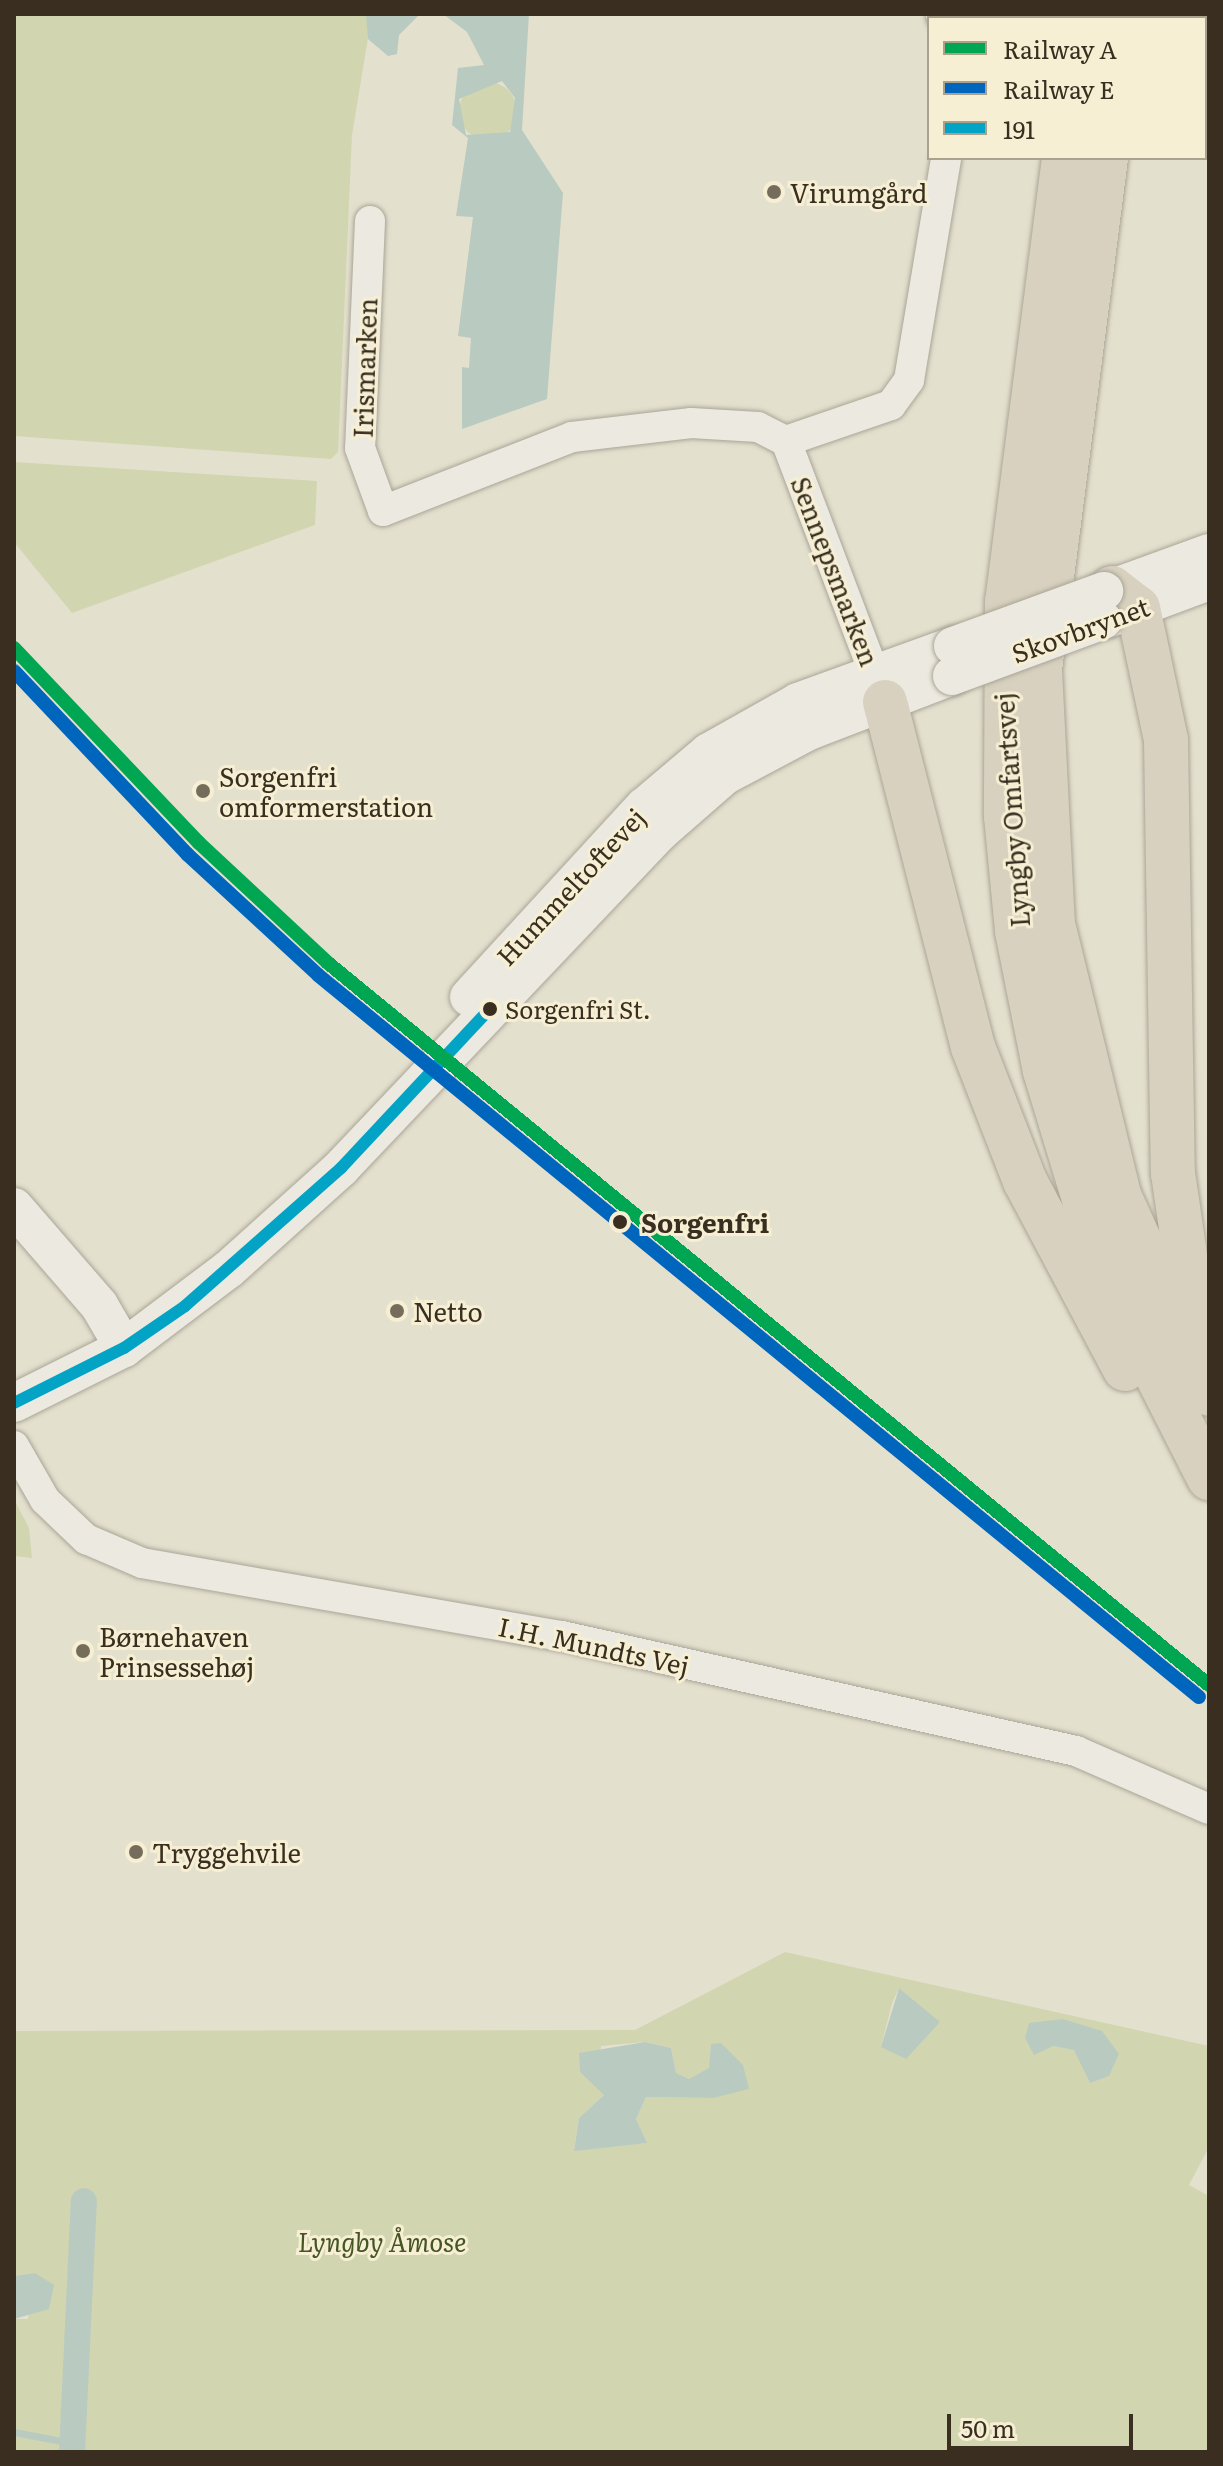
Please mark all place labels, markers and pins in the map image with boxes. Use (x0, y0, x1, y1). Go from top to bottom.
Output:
place label: Virumgård (790, 176, 927, 208)
marker: Virumgård (765, 183, 783, 201)
place label: Sorgenfri omformerstation (219, 760, 433, 822)
marker: Sorgenfri omformerstation (194, 782, 212, 800)
place label: Sorgenfri St. (505, 995, 651, 1023)
marker: Sorgenfri St. (482, 1001, 498, 1017)
place label: Sorgenfri (641, 1206, 769, 1238)
marker: Sorgenfri (606, 1208, 634, 1236)
place label: Netto (413, 1295, 483, 1327)
marker: Netto (388, 1302, 406, 1320)
place label: Børnehaven Prinsessehøj (99, 1620, 254, 1682)
marker: Børnehaven Prinsessehøj (74, 1642, 92, 1660)
place label: Tryggehvile (152, 1836, 301, 1868)
marker: Tryggehvile (127, 1843, 145, 1861)

